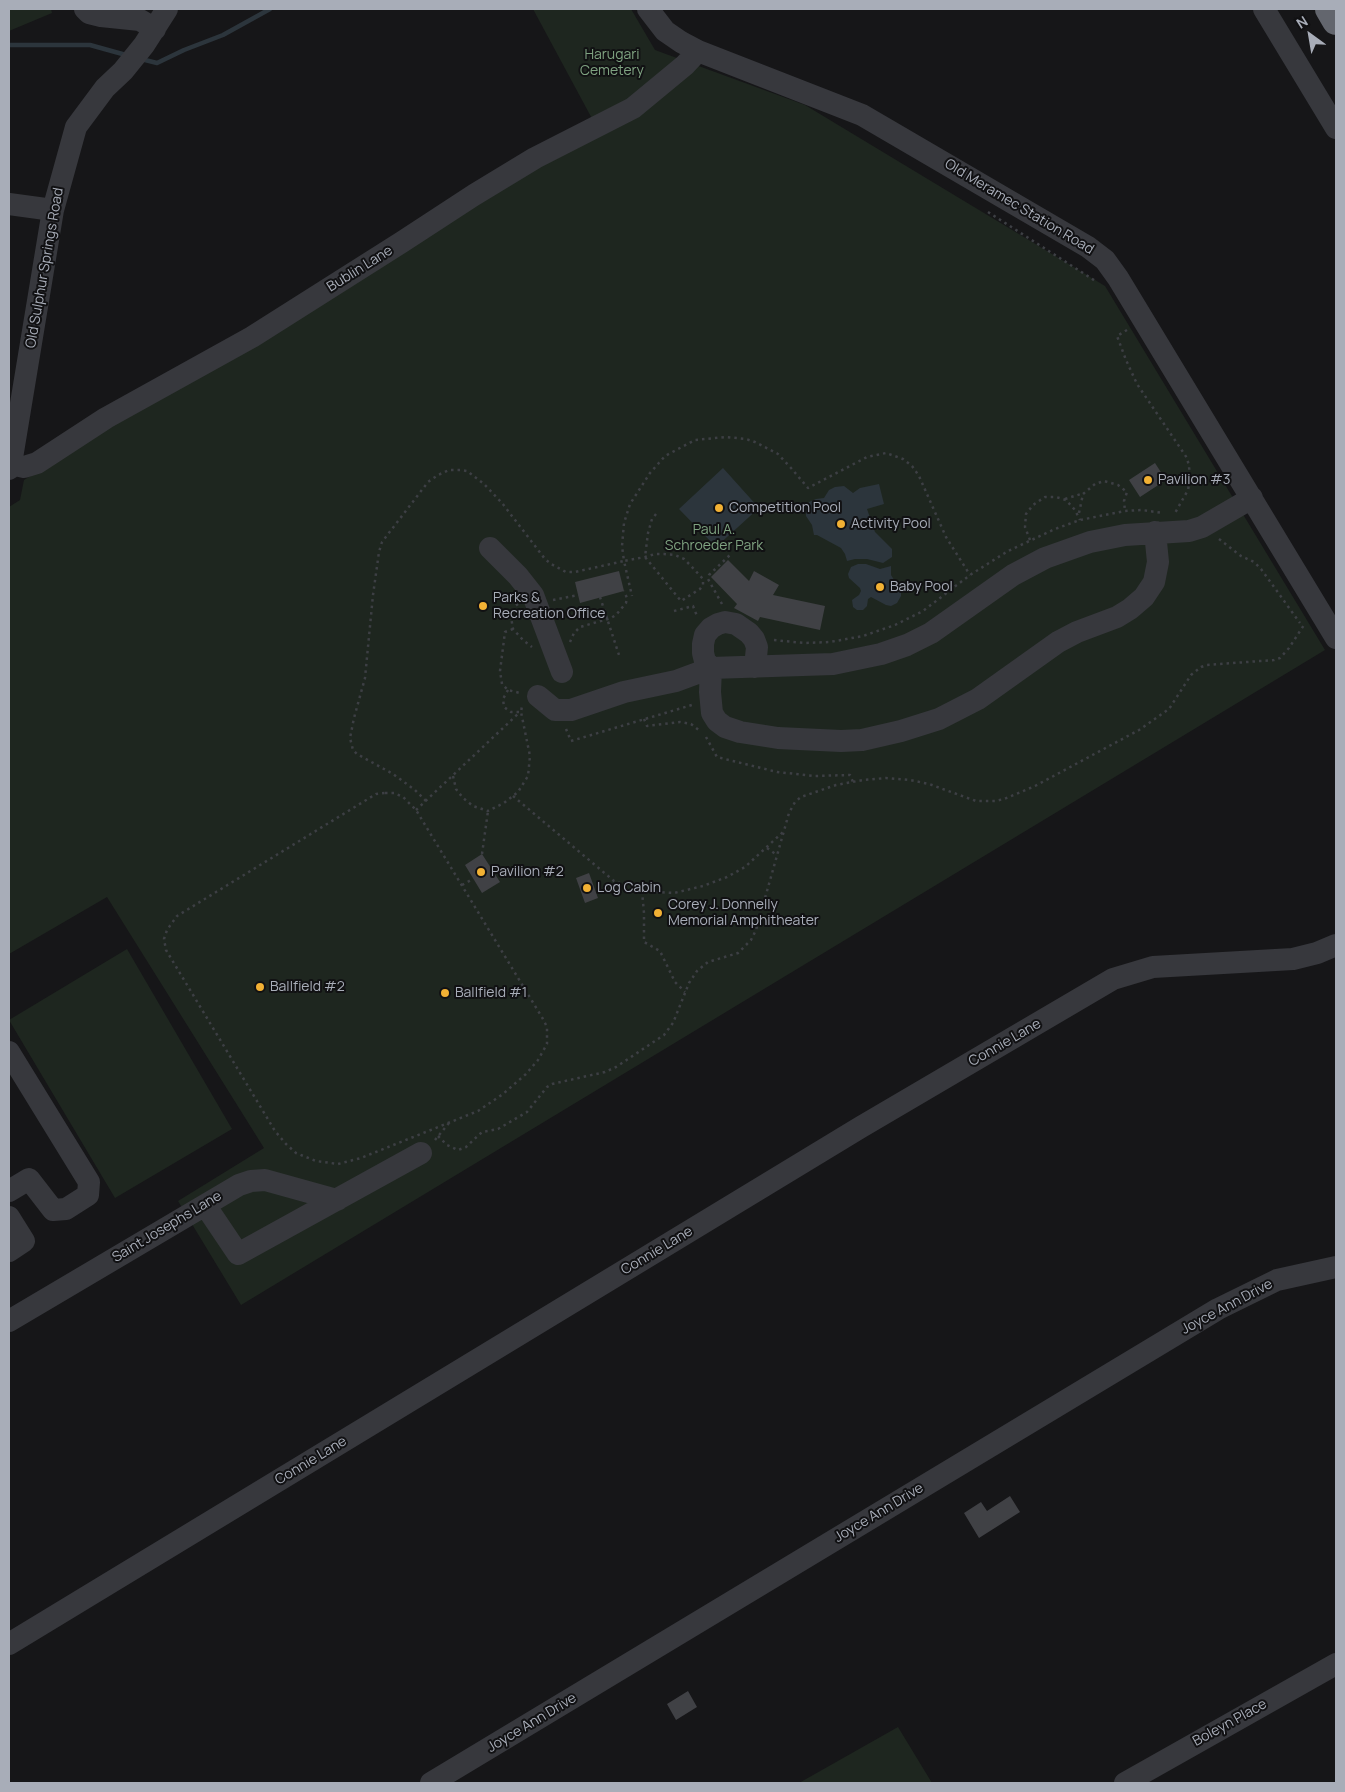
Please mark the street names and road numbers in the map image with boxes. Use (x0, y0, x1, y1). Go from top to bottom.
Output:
street label: Old Meramec Station Road (941, 156, 1097, 258)
street label: Old Sulphur Springs Road (23, 186, 67, 350)
street label: Bublin Lane (324, 242, 396, 296)
street label: Connie Lane (966, 1016, 1044, 1070)
street label: Saint Josephs Lane (109, 1188, 225, 1266)
street label: Connie Lane (618, 1223, 696, 1279)
street label: Joyce Ann Drive (1178, 1276, 1276, 1338)
street label: Connie Lane (272, 1433, 350, 1489)
street label: Joyce Ann Drive (831, 1480, 927, 1546)
street label: Joyce Ann Drive (484, 1690, 580, 1756)
street label: Boleyn Place (1190, 1696, 1270, 1750)

